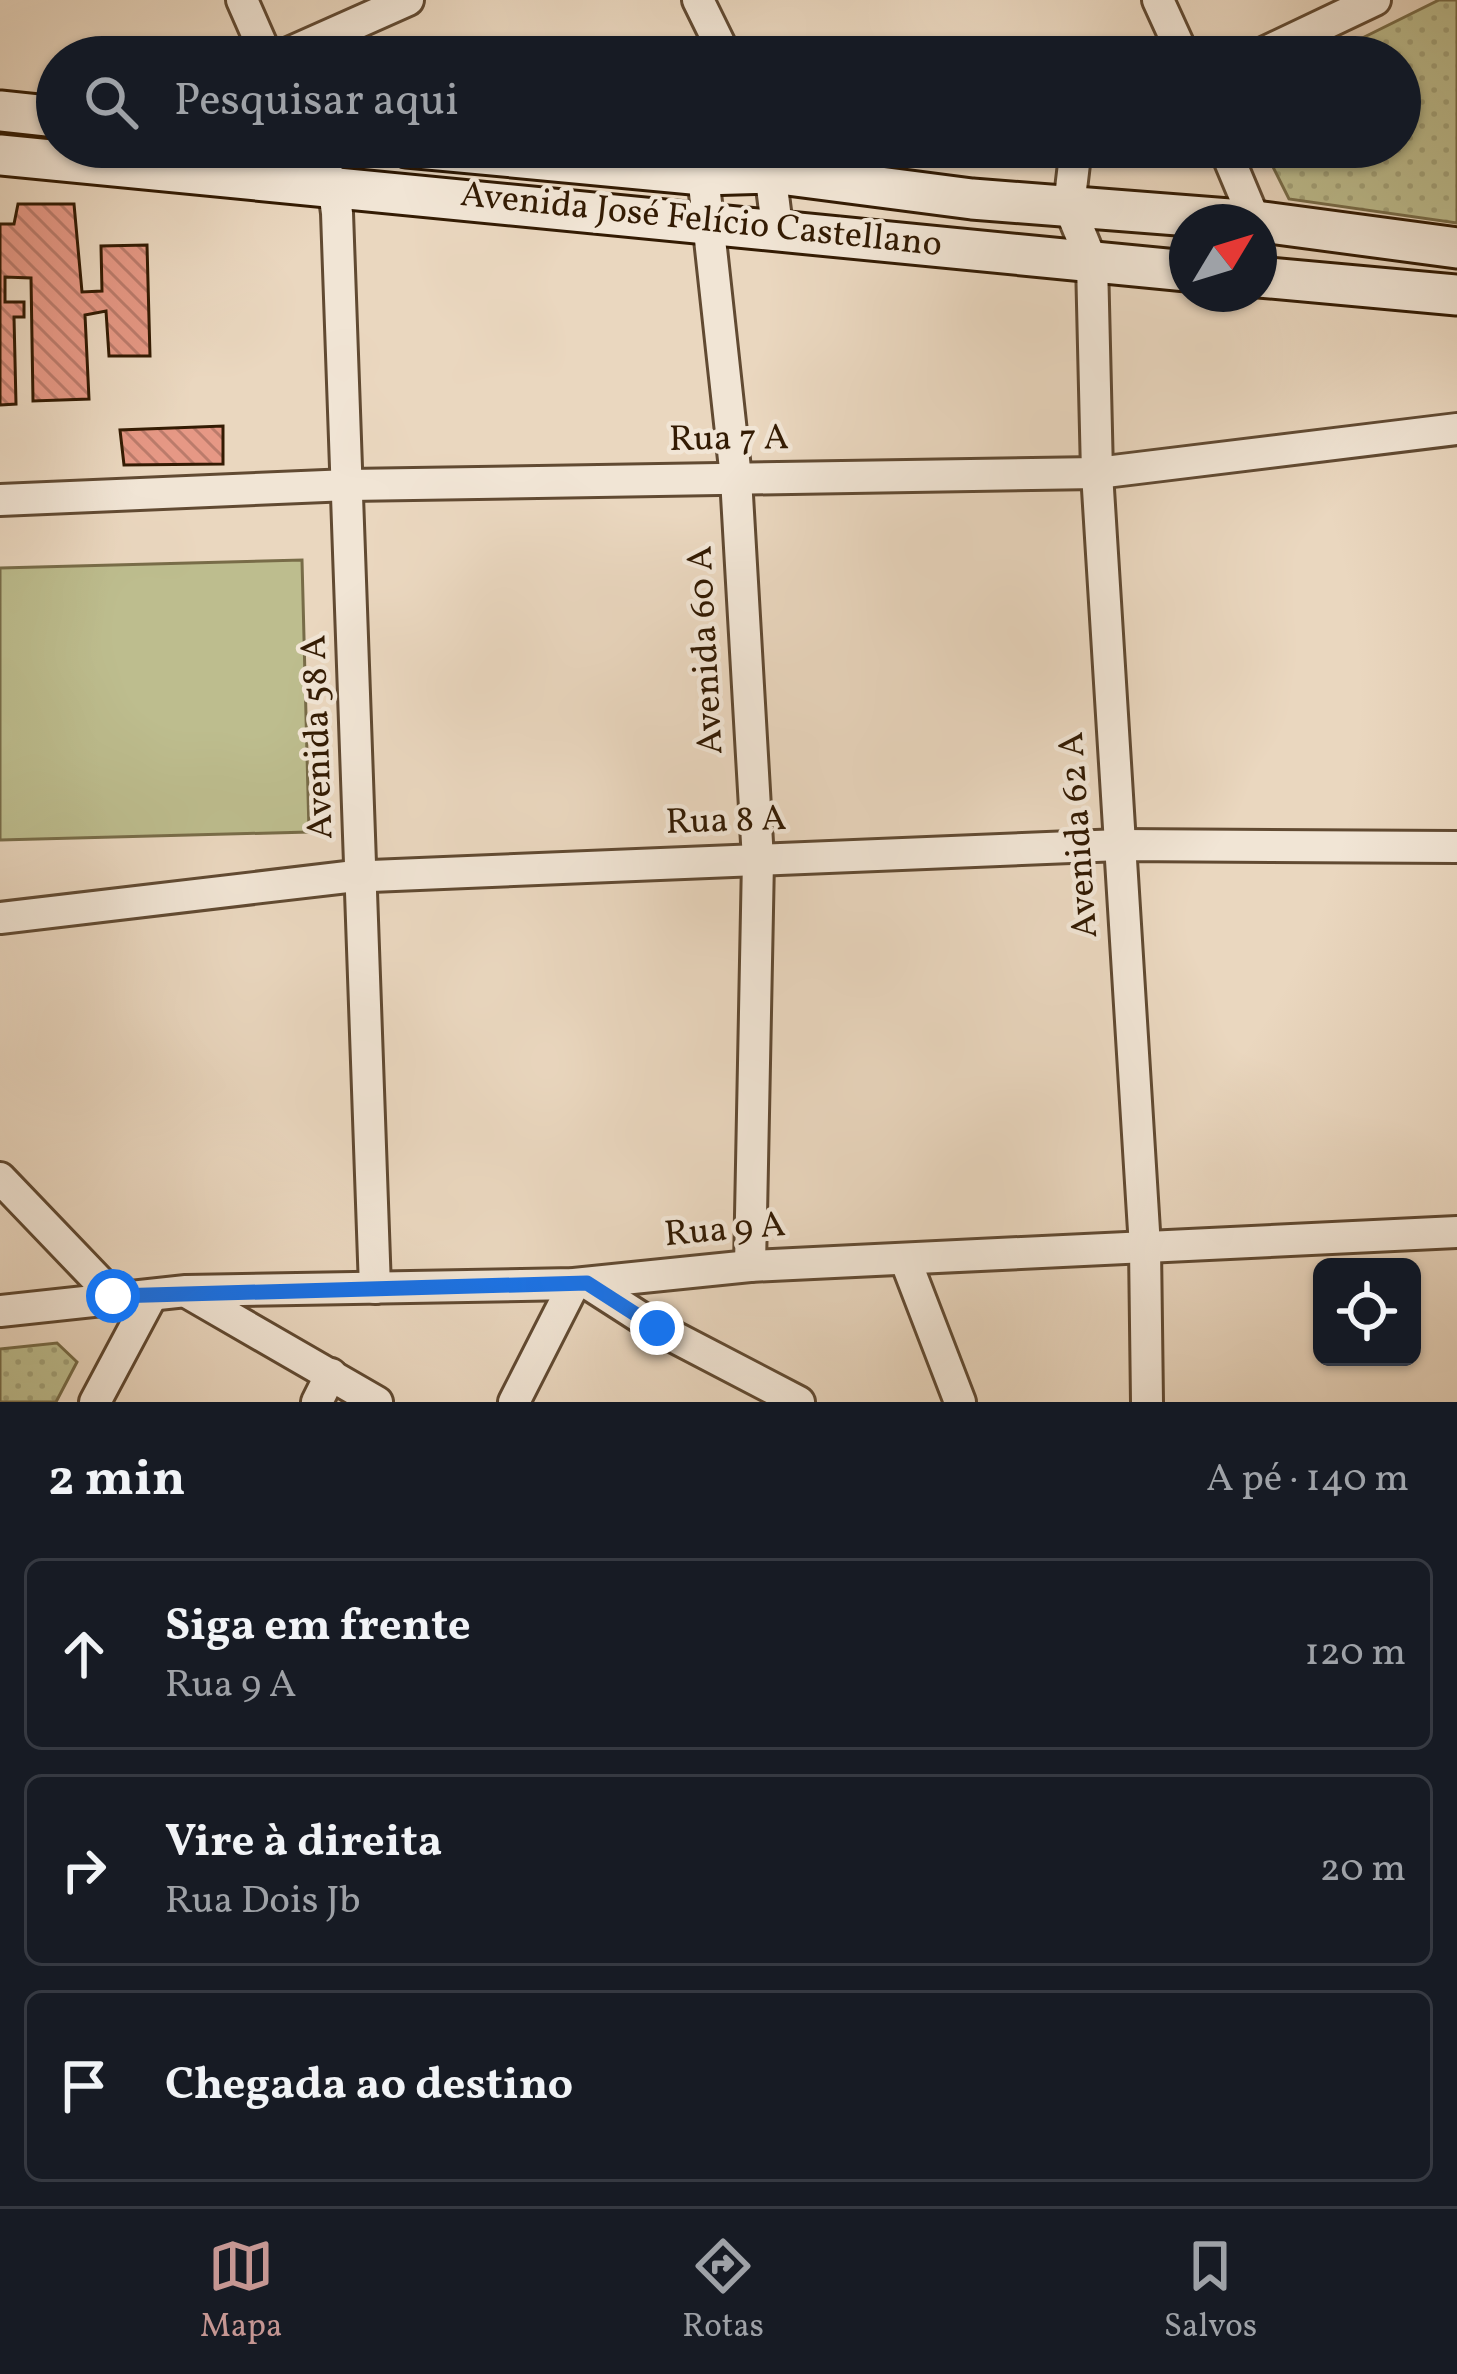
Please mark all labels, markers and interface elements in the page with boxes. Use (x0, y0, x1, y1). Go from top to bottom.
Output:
search box (36, 36, 1421, 168)
icon: search (78, 69, 144, 135)
text: Pesquisar aqui (174, 71, 459, 134)
street label: Avenida José Felício Castellano (458, 171, 944, 271)
north arrow (1169, 204, 1277, 312)
street label: Rua 7 A (669, 414, 789, 466)
street label: Avenida 60 A (677, 544, 737, 756)
street label: Avenida 58 A (290, 634, 348, 840)
street label: Avenida 62 A (1048, 730, 1112, 940)
street label: Rua 8 A (665, 795, 787, 849)
street label: Rua 9 A (662, 1201, 788, 1261)
map controls (1313, 1258, 1421, 1366)
button: locate (1313, 1258, 1421, 1366)
route start (86, 1269, 140, 1323)
route end (630, 1301, 684, 1355)
text: 2 min (48, 1445, 186, 1516)
text: A pé · 140 m (1206, 1453, 1409, 1507)
text: Siga em frente (165, 1596, 471, 1659)
icon: ahead (51, 1621, 117, 1687)
text: 120 m (1305, 1627, 1406, 1681)
text: Rua 9 A (165, 1659, 296, 1713)
text: Vire à direita (165, 1812, 442, 1875)
icon: right (51, 1837, 117, 1903)
text: 20 m (1320, 1843, 1406, 1897)
text: Rua Dois Jb (165, 1875, 361, 1929)
icon: arrive (51, 2053, 117, 2119)
text: Chegada ao destino (165, 2055, 573, 2118)
tab: Mapa (200, 2233, 282, 2351)
tab: Rotas (682, 2233, 764, 2351)
tab: Salvos (1164, 2233, 1257, 2351)

